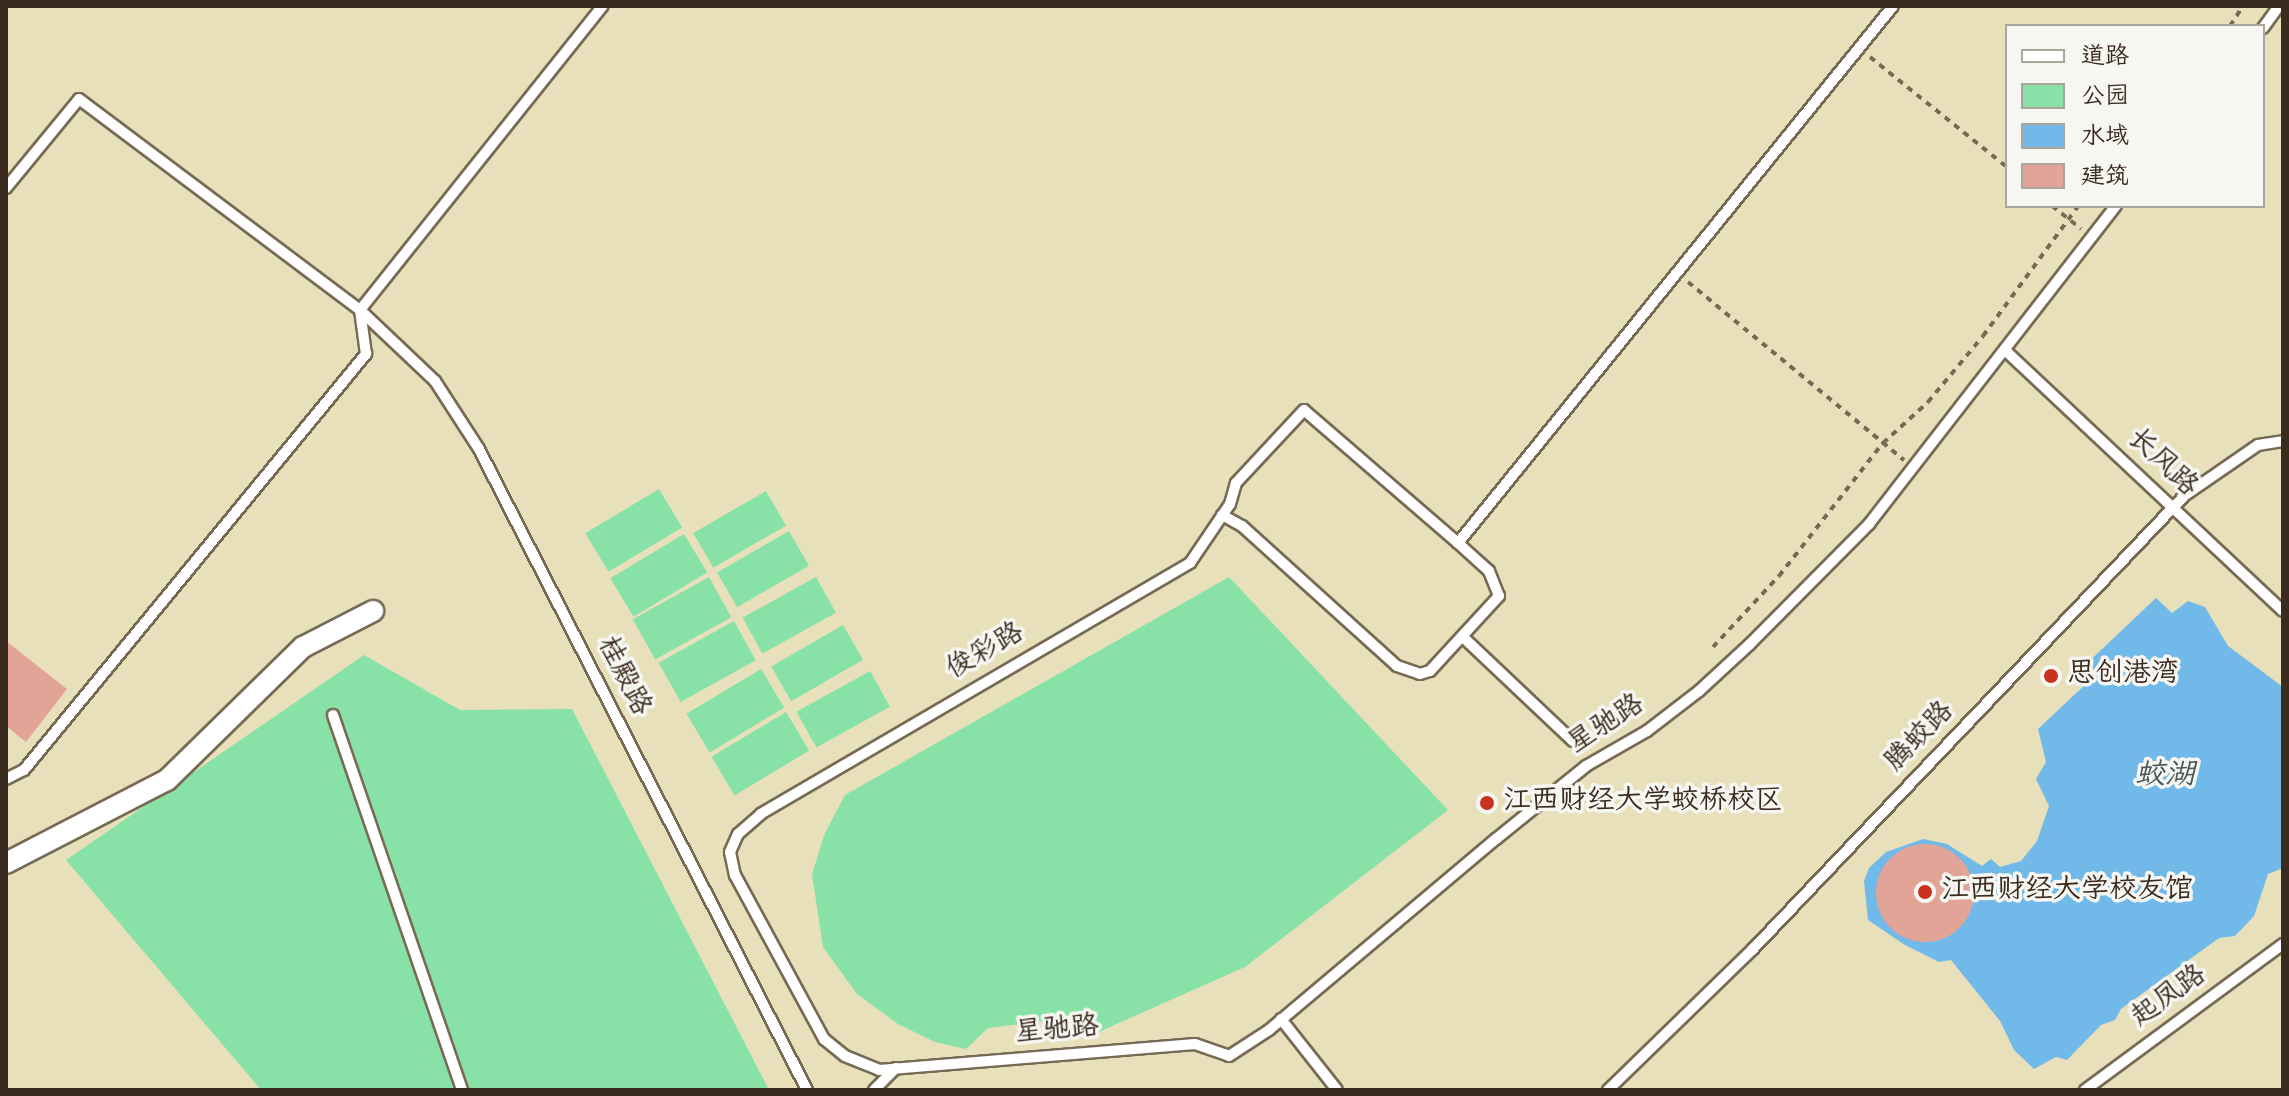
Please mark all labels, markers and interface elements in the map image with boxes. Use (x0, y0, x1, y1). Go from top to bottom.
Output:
legend (2005, 24, 2265, 208)
text: 道路 (2081, 41, 2129, 75)
text: 公园 (2081, 81, 2129, 115)
text: 水域 (2081, 121, 2129, 155)
text: 建筑 (2081, 161, 2129, 195)
street label: 长风路 (2119, 423, 2203, 505)
street label: 俊彩路 (941, 617, 1031, 689)
street label: 桂殿路 (588, 632, 656, 722)
place label: 思创港湾 (2067, 659, 2179, 693)
marker: 思创港湾 (2042, 667, 2060, 685)
street label: 星驰路 (1563, 689, 1651, 763)
street label: 腾蛟路 (1880, 696, 1962, 780)
water label: 蛟湖 (2135, 760, 2195, 796)
place label: 江西财经大学蛟桥校区 (1503, 786, 1783, 820)
marker: 江西财经大学蛟桥校区 (1478, 794, 1496, 812)
place label: 江西财经大学校友馆 (1941, 875, 2193, 909)
marker: 江西财经大学校友馆 (1916, 883, 1934, 901)
street label: 起凤路 (2126, 960, 2214, 1036)
street label: 星驰路 (1014, 1012, 1100, 1052)

